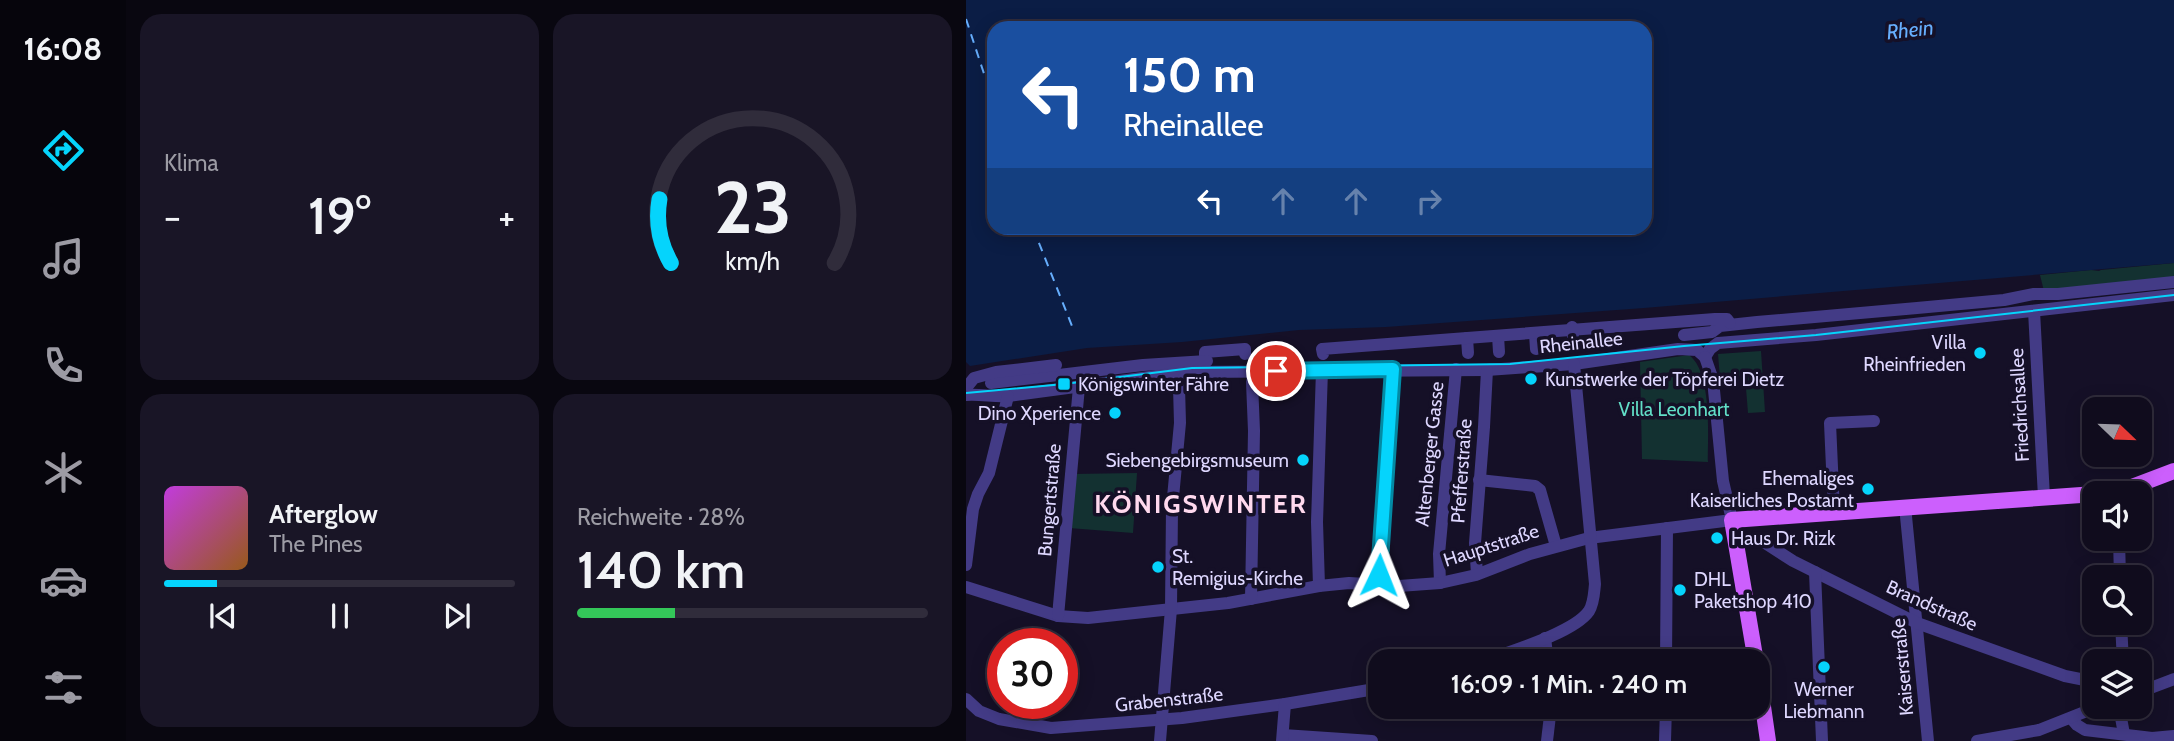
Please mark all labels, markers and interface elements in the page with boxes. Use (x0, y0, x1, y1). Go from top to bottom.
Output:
water label: Rhein (1885, 15, 1935, 44)
text: 16:08 (24, 29, 102, 68)
text: 150 m (1123, 45, 1256, 104)
icon: left (1008, 49, 1099, 140)
text: Rheinallee (1123, 105, 1264, 144)
icon: directions (39, 126, 88, 175)
text: Klima (164, 149, 219, 177)
text: 23 (714, 163, 791, 251)
icon: left (1191, 182, 1229, 220)
icon: ahead (1264, 182, 1302, 220)
icon: ahead (1337, 182, 1375, 220)
icon: right (1410, 182, 1448, 220)
text: 19° (308, 184, 371, 247)
text: − (164, 193, 181, 240)
text: + (498, 193, 515, 240)
icon: music (39, 234, 88, 283)
text: km/h (725, 246, 780, 276)
street label: Rheinallee (1538, 327, 1624, 358)
place label: Villa Rheinfrieden (1863, 331, 1966, 376)
icon: phone (39, 341, 88, 390)
pin (1246, 341, 1306, 401)
marker: Villa Rheinfrieden (1972, 345, 1988, 361)
street label: Friedrichsallee (2005, 347, 2034, 462)
icon: arrive (1257, 352, 1295, 390)
place label: Kunstwerke der Töpferei Dietz (1545, 368, 1784, 391)
marker: Kunstwerke der Töpferei Dietz (1523, 371, 1539, 387)
place label: Königswinter Fähre (1078, 373, 1229, 396)
marker: Königswinter Fähre (1056, 376, 1072, 392)
street label: Altenberger Gasse (1410, 380, 1449, 528)
north arrow (2082, 397, 2152, 467)
map controls (2082, 397, 2152, 719)
park label: Villa Leonhart (1619, 398, 1730, 421)
place label: Dino Xperience (978, 402, 1101, 425)
marker: Dino Xperience (1107, 405, 1123, 421)
street label: Pfefferstraße (1446, 418, 1477, 524)
street label: Bungertstraße (1033, 442, 1066, 557)
icon: climate (39, 448, 88, 497)
place label: Siebengebirgsmuseum (1106, 449, 1289, 472)
marker: Siebengebirgsmuseum (1295, 452, 1311, 468)
place label: Ehemaliges Kaiserliches Postamt (1690, 467, 1855, 512)
marker: Ehemaliges Kaiserliches Postamt (1860, 481, 1876, 497)
button: sound (2082, 481, 2152, 551)
district label: KÖNIGSWINTER (1094, 488, 1308, 520)
text: Afterglow (269, 498, 378, 530)
text: Reichweite · 28% (577, 503, 745, 531)
street label: Hauptstraße (1441, 519, 1542, 572)
place label: Haus Dr. Rizk (1731, 527, 1836, 550)
text: The Pines (269, 530, 363, 558)
marker: Haus Dr. Rizk (1709, 530, 1725, 546)
text: 140 km (577, 538, 745, 601)
position arrow (1342, 538, 1416, 612)
place label: St. Remigius-Kirche (1172, 545, 1303, 590)
icon: car (39, 556, 88, 605)
marker: St. Remigius-Kirche (1150, 559, 1166, 575)
button: search (2082, 565, 2152, 635)
place label: DHL Paketshop 410 (1694, 568, 1812, 613)
street label: Brandstraße (1883, 575, 1981, 636)
marker: DHL Paketshop 410 (1672, 582, 1688, 598)
icon: previous (204, 597, 242, 635)
icon: pause (321, 597, 359, 635)
icon: next (438, 597, 476, 635)
street label: Kaiserstraße (1887, 617, 1918, 716)
speed limit sign: 30 (987, 628, 1078, 719)
button: layers (2082, 649, 2152, 719)
marker: Werner Liebmann (1816, 659, 1832, 675)
icon: filters (39, 663, 88, 712)
text: 16:09 · 1 Min. · 240 m (1451, 668, 1687, 700)
place label: Werner Liebmann (1784, 678, 1864, 723)
street label: Grabenstraße (1114, 682, 1224, 717)

